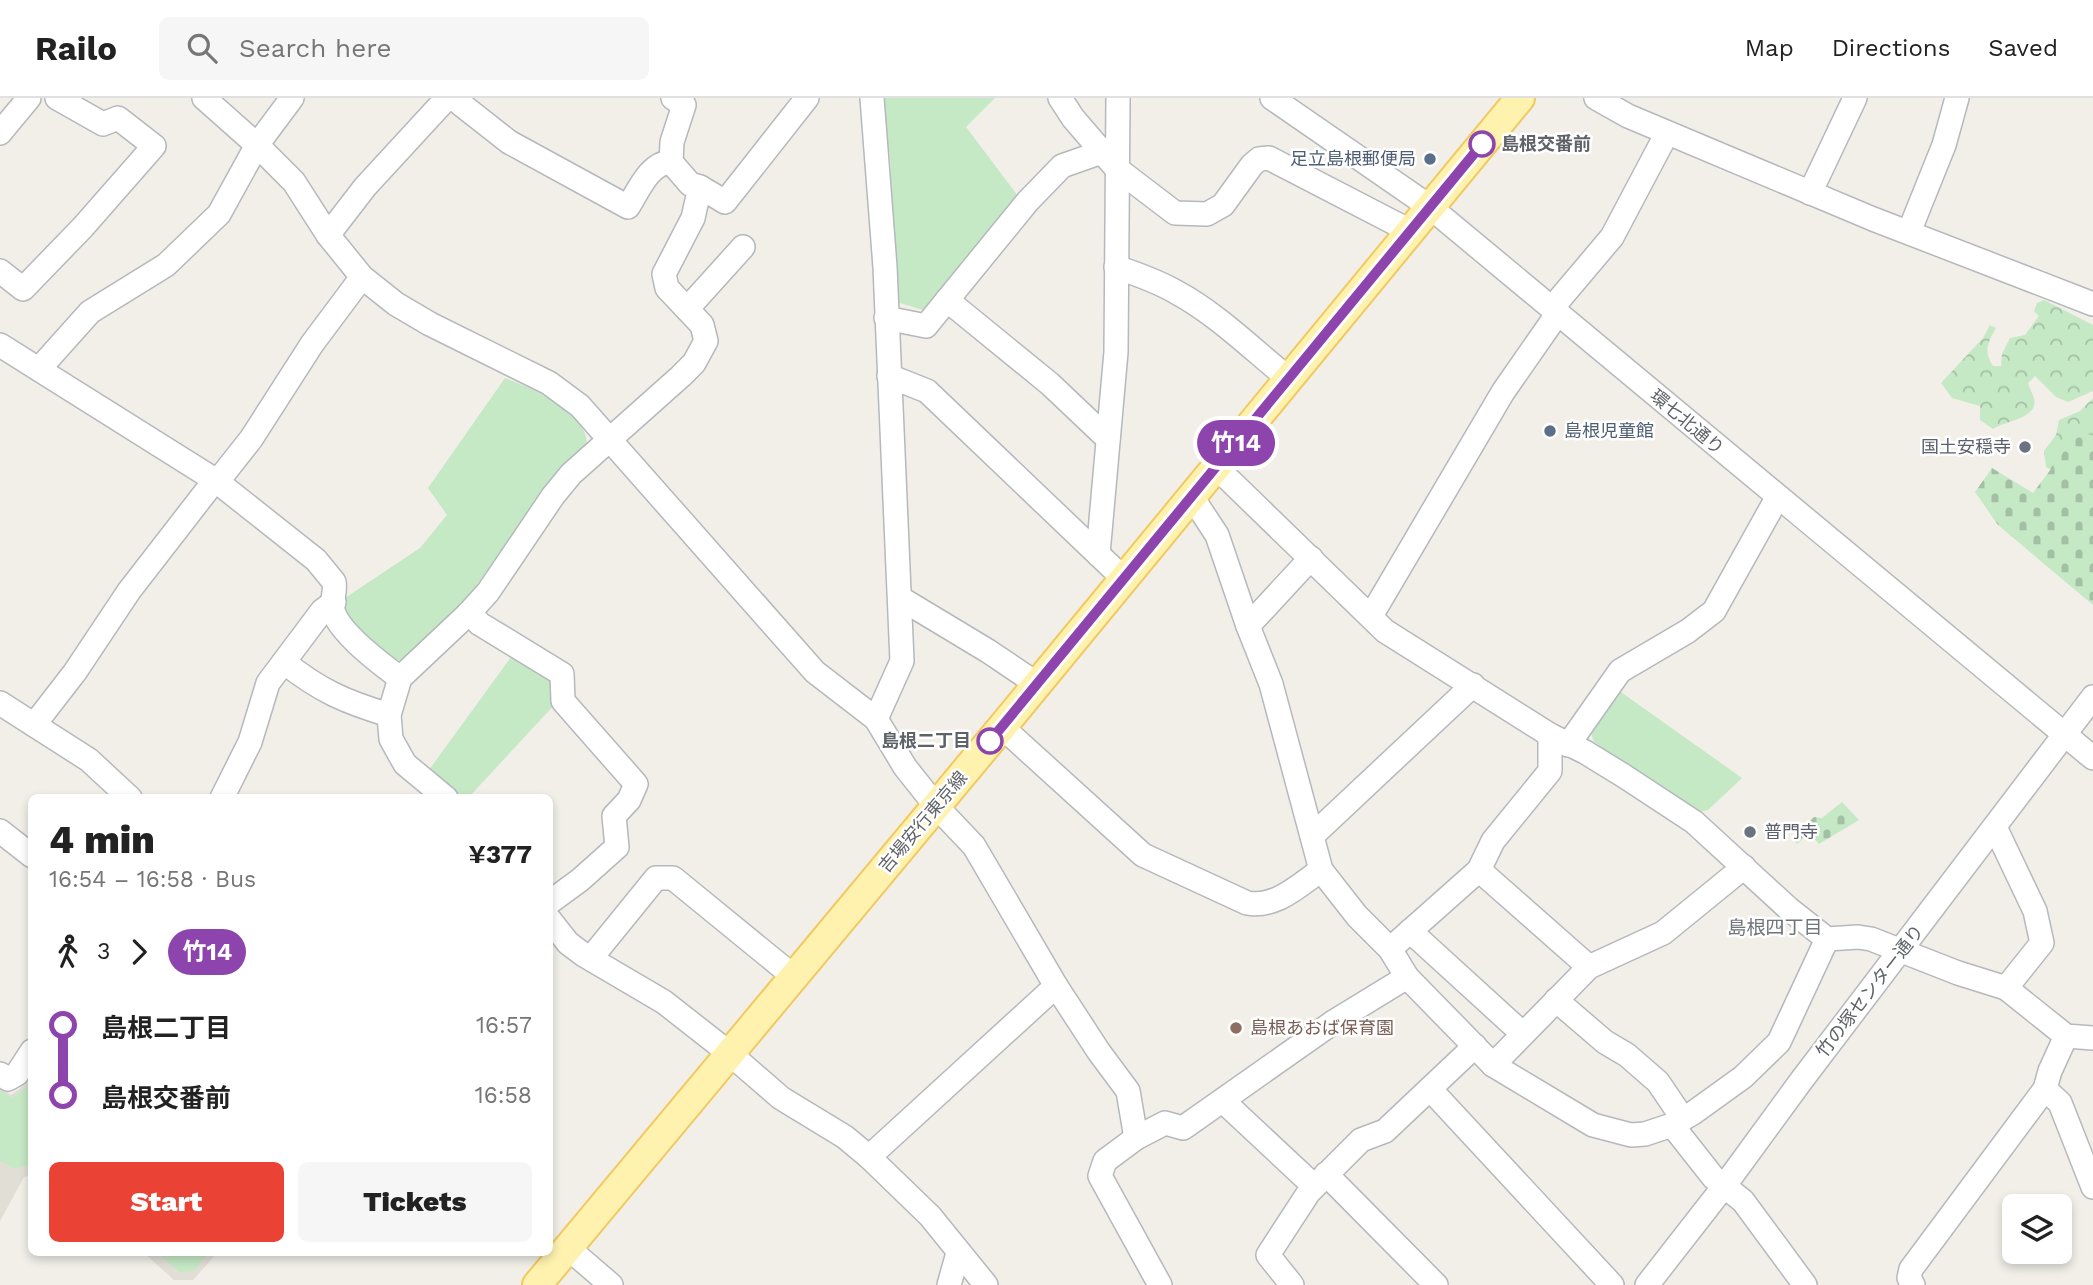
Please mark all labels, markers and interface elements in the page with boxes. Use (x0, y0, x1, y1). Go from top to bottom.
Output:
search box (159, 17, 649, 80)
text: Railo (35, 29, 117, 68)
icon: search (183, 29, 221, 67)
text: Search here (239, 33, 391, 63)
text: Map (1745, 34, 1794, 62)
text: Directions (1832, 34, 1950, 62)
text: Saved (1988, 34, 2058, 62)
marker: 島根交番前 (1469, 131, 1495, 157)
place label: 島根交番前 (1501, 133, 1591, 154)
place label: 足立島根郵便局 (1290, 148, 1416, 169)
marker: 足立島根郵便局 (1422, 151, 1438, 167)
street label: 環七北通り (1646, 385, 1729, 459)
line badge: 竹14 (1196, 420, 1276, 466)
place label: 島根児童館 (1564, 420, 1654, 441)
marker: 島根児童館 (1542, 423, 1558, 439)
text: 竹14 (1211, 429, 1261, 457)
place label: 国土安穏寺 (1921, 436, 2011, 457)
marker: 国土安穏寺 (2017, 439, 2033, 455)
marker: 島根二丁目 (977, 728, 1003, 754)
place label: 島根二丁目 (881, 730, 971, 751)
street label: 吉場安行東京線 (874, 767, 971, 877)
text: 4 min (49, 818, 155, 862)
place label: 普門寺 (1764, 821, 1818, 842)
marker: 普門寺 (1742, 824, 1758, 840)
text: ¥377 (468, 839, 532, 869)
text: 16:54 – 16:58 · Bus (49, 866, 256, 893)
district label: 島根四丁目 (1727, 916, 1823, 939)
street label: 竹の塚センター通り (1811, 920, 1928, 1061)
icon: walk (49, 933, 87, 971)
icon: forward (120, 933, 158, 971)
text: 3 (97, 938, 110, 965)
text: 竹14 (182, 938, 232, 966)
text: 16:57 (476, 1012, 532, 1039)
text: 島根二丁目 (101, 1013, 231, 1043)
place label: 島根あおば保育園 (1250, 1017, 1394, 1038)
marker: 島根あおば保育園 (1228, 1020, 1244, 1036)
text: 16:58 (475, 1082, 532, 1109)
text: 島根交番前 (101, 1083, 231, 1113)
button: Start (49, 1162, 284, 1242)
button: Tickets (298, 1162, 532, 1242)
map controls (2002, 1194, 2072, 1264)
button: layers (2002, 1194, 2072, 1264)

